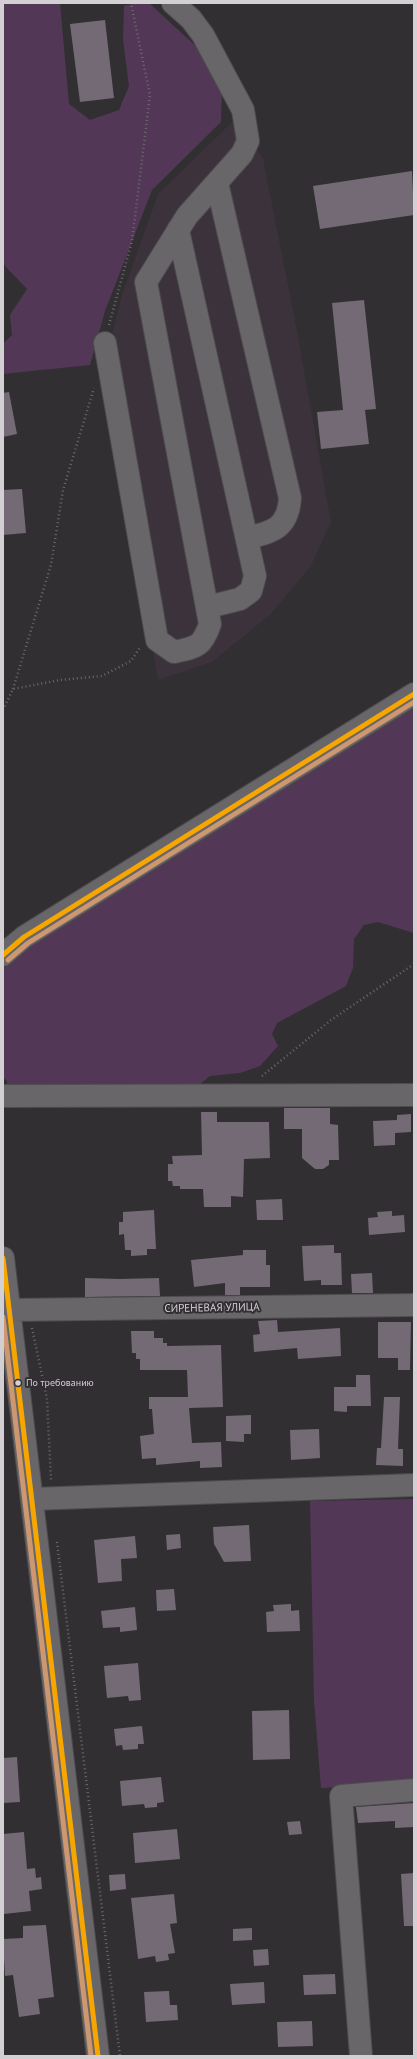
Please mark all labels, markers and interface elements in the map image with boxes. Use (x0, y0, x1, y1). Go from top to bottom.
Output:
street label: СИРЕНЕВАЯ УЛИЦА (164, 1301, 260, 1315)
place label: По требованию (26, 1377, 94, 1389)
marker: По требованию (13, 1378, 23, 1388)

